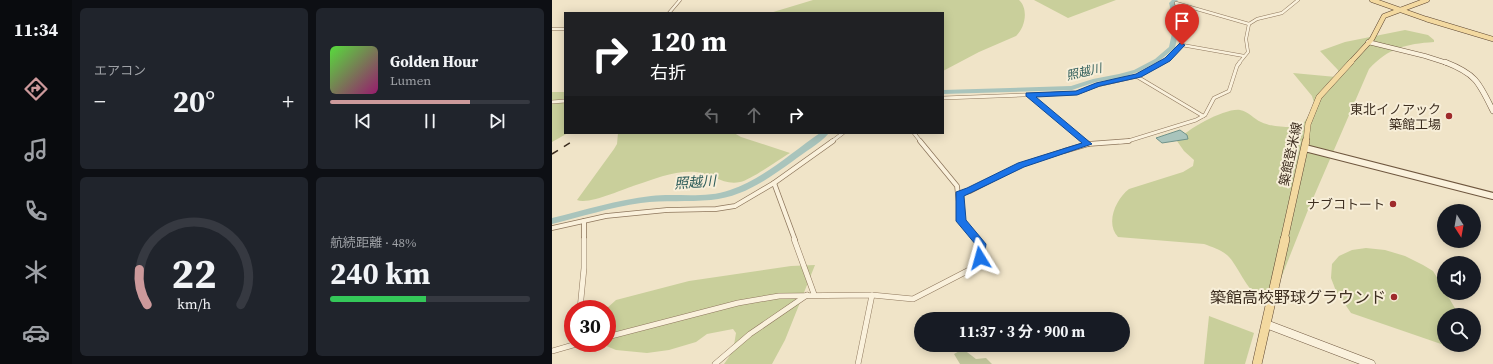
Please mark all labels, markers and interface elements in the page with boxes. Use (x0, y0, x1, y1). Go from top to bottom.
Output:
pin (1165, 4, 1199, 45)
icon: arrive (1171, 10, 1193, 32)
text: 11:34 (14, 17, 58, 42)
text: 120 m (650, 22, 727, 60)
icon: right (584, 28, 636, 80)
text: Golden Hour (390, 51, 478, 72)
text: 右折 (650, 60, 686, 85)
water label: 照越川 (1065, 60, 1105, 84)
text: エアコン (94, 62, 146, 79)
text: Lumen (390, 72, 431, 89)
icon: directions (22, 75, 50, 103)
text: 20° (173, 81, 215, 122)
text: − (94, 86, 106, 116)
text: + (282, 86, 294, 116)
place label: 東北イノアック 築館工場 (1350, 101, 1441, 133)
icon: left (701, 104, 723, 126)
icon: ahead (743, 104, 765, 126)
icon: right (785, 104, 807, 126)
icon: previous (352, 110, 374, 132)
icon: pause (419, 110, 441, 132)
icon: next (486, 110, 508, 132)
marker: 東北イノアック 築館工場 (1444, 111, 1454, 121)
street label: 築館登米線 (1275, 121, 1306, 188)
icon: music (22, 136, 50, 164)
water label: 照越川 (673, 170, 719, 193)
place label: ナブコトート (1307, 196, 1385, 213)
icon: phone (22, 197, 50, 225)
marker: ナブコトート (1388, 199, 1398, 209)
north arrow (1437, 204, 1481, 248)
map controls (1437, 204, 1481, 352)
text: 航続距離 · 48% (330, 234, 416, 251)
position arrow (959, 237, 1001, 279)
text: 22 (171, 244, 217, 301)
text: 240 km (330, 253, 430, 294)
button: sound (1437, 256, 1481, 300)
icon: climate (22, 258, 50, 286)
place label: 築館高校野球グラウンド (1210, 286, 1386, 308)
marker: 築館高校野球グラウンド (1389, 292, 1399, 302)
text: km/h (177, 293, 211, 313)
speed limit sign: 30 (564, 300, 616, 352)
button: search (1437, 308, 1481, 352)
icon: car (22, 319, 50, 347)
text: 11:37 · 3 分 · 900 m (959, 321, 1085, 342)

